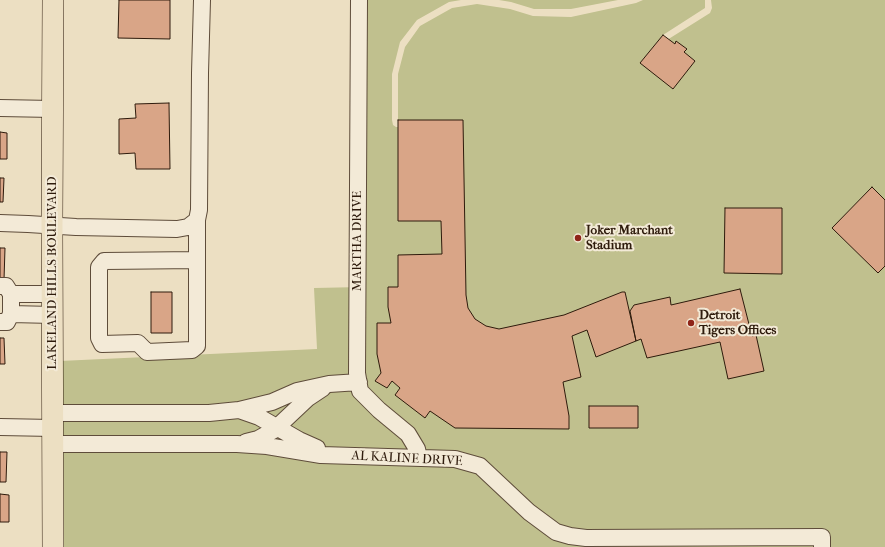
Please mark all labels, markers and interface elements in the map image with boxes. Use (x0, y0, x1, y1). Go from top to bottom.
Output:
street label: LAKELAND HILLS BOULEVARD (45, 176, 61, 370)
street label: MARTHA DRIVE (350, 191, 366, 291)
place label: Joker Marchant Stadium (586, 223, 673, 254)
marker: Joker Marchant Stadium (573, 233, 583, 243)
place label: Detroit Tigers Offices (699, 308, 776, 339)
marker: Detroit Tigers Offices (686, 318, 696, 328)
street label: AL KALINE DRIVE (351, 448, 463, 470)

